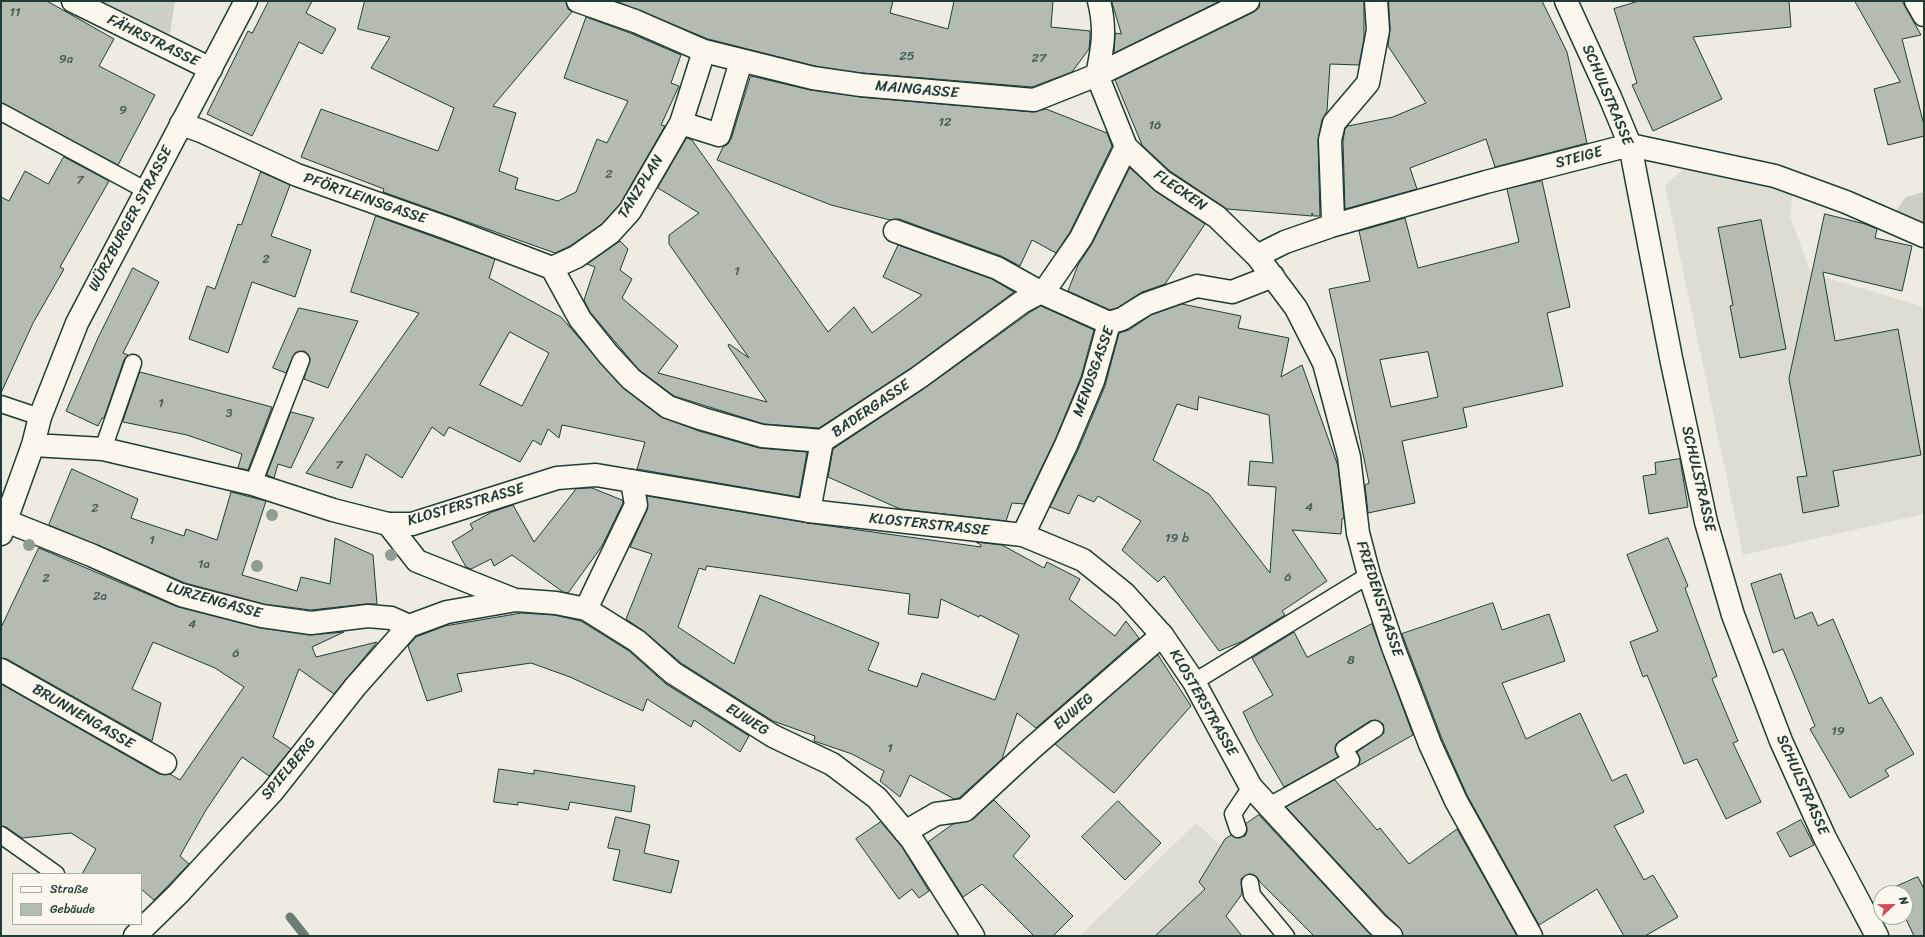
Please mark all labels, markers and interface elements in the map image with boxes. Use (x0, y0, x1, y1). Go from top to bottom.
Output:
house number: 11 (9, 5, 21, 21)
street label: FÄHRSTRASSE (104, 11, 202, 71)
street label: SCHULSTRASSE (1578, 42, 1636, 148)
house number: 25 (899, 49, 915, 65)
house number: 27 (1032, 51, 1046, 67)
house number: 9a (59, 52, 73, 68)
street label: MAINGASSE (875, 77, 959, 103)
house number: 9 (119, 103, 127, 119)
house number: 12 (938, 115, 952, 131)
house number: 16 (1149, 118, 1161, 134)
street label: WÜRZBURGER STRASSE (85, 143, 177, 295)
street label: STEIGE (1553, 143, 1605, 173)
street label: TANZPLAN (614, 152, 668, 222)
street label: FLECKEN (1150, 166, 1210, 216)
house number: 2 (605, 167, 613, 183)
street label: PFÖRTLEINSGASSE (301, 169, 429, 229)
house number: 7 (76, 173, 84, 189)
house number: 2 (262, 252, 270, 268)
house number: 1 (734, 264, 740, 280)
street label: MENDSGASSE (1069, 325, 1119, 419)
street label: BADERGASSE (828, 376, 914, 442)
house number: 1 (158, 396, 164, 412)
house number: 3 (225, 406, 233, 422)
street label: SCHULSTRASSE (1677, 424, 1719, 534)
house number: 7 (335, 458, 343, 474)
street label: KLOSTERSTRASSE (406, 480, 526, 530)
house number: 4 (1305, 500, 1313, 516)
house number: 2 (91, 501, 99, 517)
street label: KLOSTERSTRASSE (868, 510, 990, 540)
house number: 19 b (1165, 531, 1189, 547)
house number: 1 (149, 533, 155, 549)
street label: FRIEDENSTRASSE (1352, 539, 1406, 659)
house number: 1a (198, 557, 210, 573)
house number: 6 (1284, 570, 1292, 586)
house number: 2 (42, 571, 50, 587)
street label: LURZENGASSE (164, 579, 264, 623)
house number: 2a (93, 589, 107, 605)
house number: 4 (188, 617, 196, 633)
house number: 6 (232, 646, 240, 662)
street label: KLOSTERSTRASSE (1165, 646, 1241, 760)
house number: 8 (1347, 653, 1355, 669)
street label: BRUNNENGASSE (29, 681, 137, 753)
street label: EUWEG (1050, 690, 1098, 734)
street label: EUWEG (722, 700, 772, 740)
house number: 19 (1831, 724, 1845, 740)
street label: SCHULSTRASSE (1772, 732, 1832, 838)
street label: SPIELBERG (258, 734, 320, 804)
house number: 1 (887, 741, 893, 757)
legend (12, 873, 142, 925)
text: Straße (50, 878, 88, 900)
north arrow (1873, 885, 1913, 925)
text: N (1893, 894, 1914, 908)
text: Gebäude (50, 898, 95, 920)

